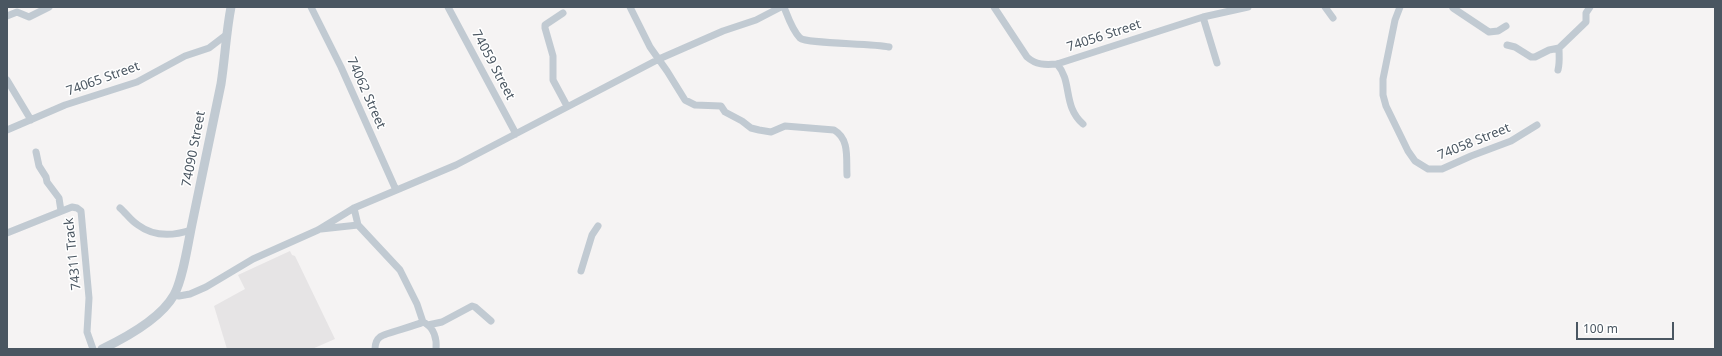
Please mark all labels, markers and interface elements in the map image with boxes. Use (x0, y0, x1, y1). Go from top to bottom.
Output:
street label: 74056 Street (1065, 17, 1143, 55)
street label: 74059 Street (468, 27, 518, 103)
street label: 74062 Street (343, 55, 389, 131)
street label: 74065 Street (64, 59, 142, 99)
street label: 74090 Street (179, 110, 209, 188)
street label: 74058 Street (1435, 120, 1513, 164)
street label: 74311 Track (61, 217, 85, 291)
scale bar (1578, 314, 1676, 340)
text: 100 m (1583, 320, 1618, 337)

